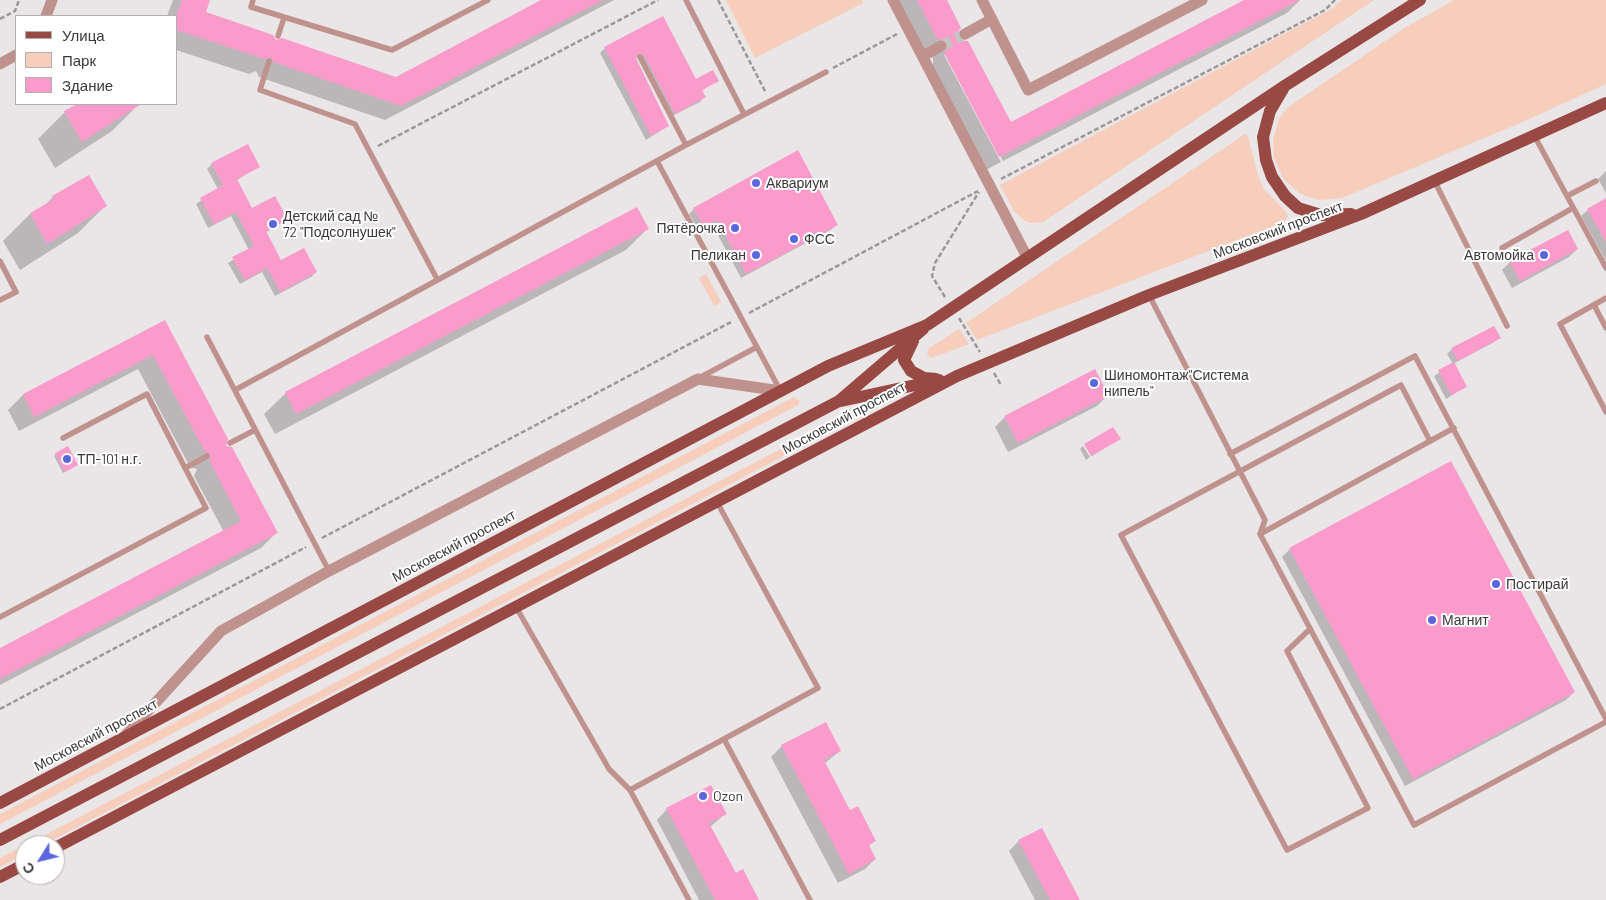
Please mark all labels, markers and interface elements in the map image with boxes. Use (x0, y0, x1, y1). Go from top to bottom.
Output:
legend (15, 15, 178, 105)
text: Улица (62, 26, 105, 44)
text: Парк (62, 51, 96, 69)
text: Здание (62, 76, 113, 94)
place label: Аквариум (766, 175, 829, 191)
marker: Аквариум (750, 177, 762, 189)
street label: Московский проспект (1211, 197, 1345, 263)
place label: Детский сад № 72 "Подсолнушек" (283, 208, 396, 240)
marker: Детский сад № 72 "Подсолнушек" (267, 218, 279, 230)
place label: Пятёрочка (656, 220, 725, 236)
marker: Пятёрочка (729, 222, 741, 234)
place label: ФСС (804, 231, 835, 247)
marker: ФСС (788, 233, 800, 245)
place label: Пеликан (691, 247, 746, 263)
place label: Автомойка (1464, 247, 1534, 263)
marker: Пеликан (750, 249, 762, 261)
marker: Автомойка (1538, 249, 1550, 261)
place label: Шиномонтаж"Система нипель" (1104, 367, 1249, 400)
marker: Шиномонтаж"Система нипель" (1088, 377, 1100, 389)
street label: Московский проспект (779, 378, 909, 458)
place label: ТП-101 н.г. (77, 451, 142, 467)
marker: ТП-101 н.г. (61, 453, 73, 465)
street label: Московский проспект (389, 506, 519, 586)
place label: Постирай (1506, 576, 1568, 592)
marker: Постирай (1490, 578, 1502, 590)
place label: Магнит (1442, 612, 1489, 628)
marker: Магнит (1426, 614, 1438, 626)
street label: Московский проспект (31, 695, 161, 775)
place label: Ozon (713, 788, 743, 804)
marker: Ozon (697, 790, 709, 802)
north arrow (15, 835, 65, 885)
text: С (18, 859, 38, 878)

